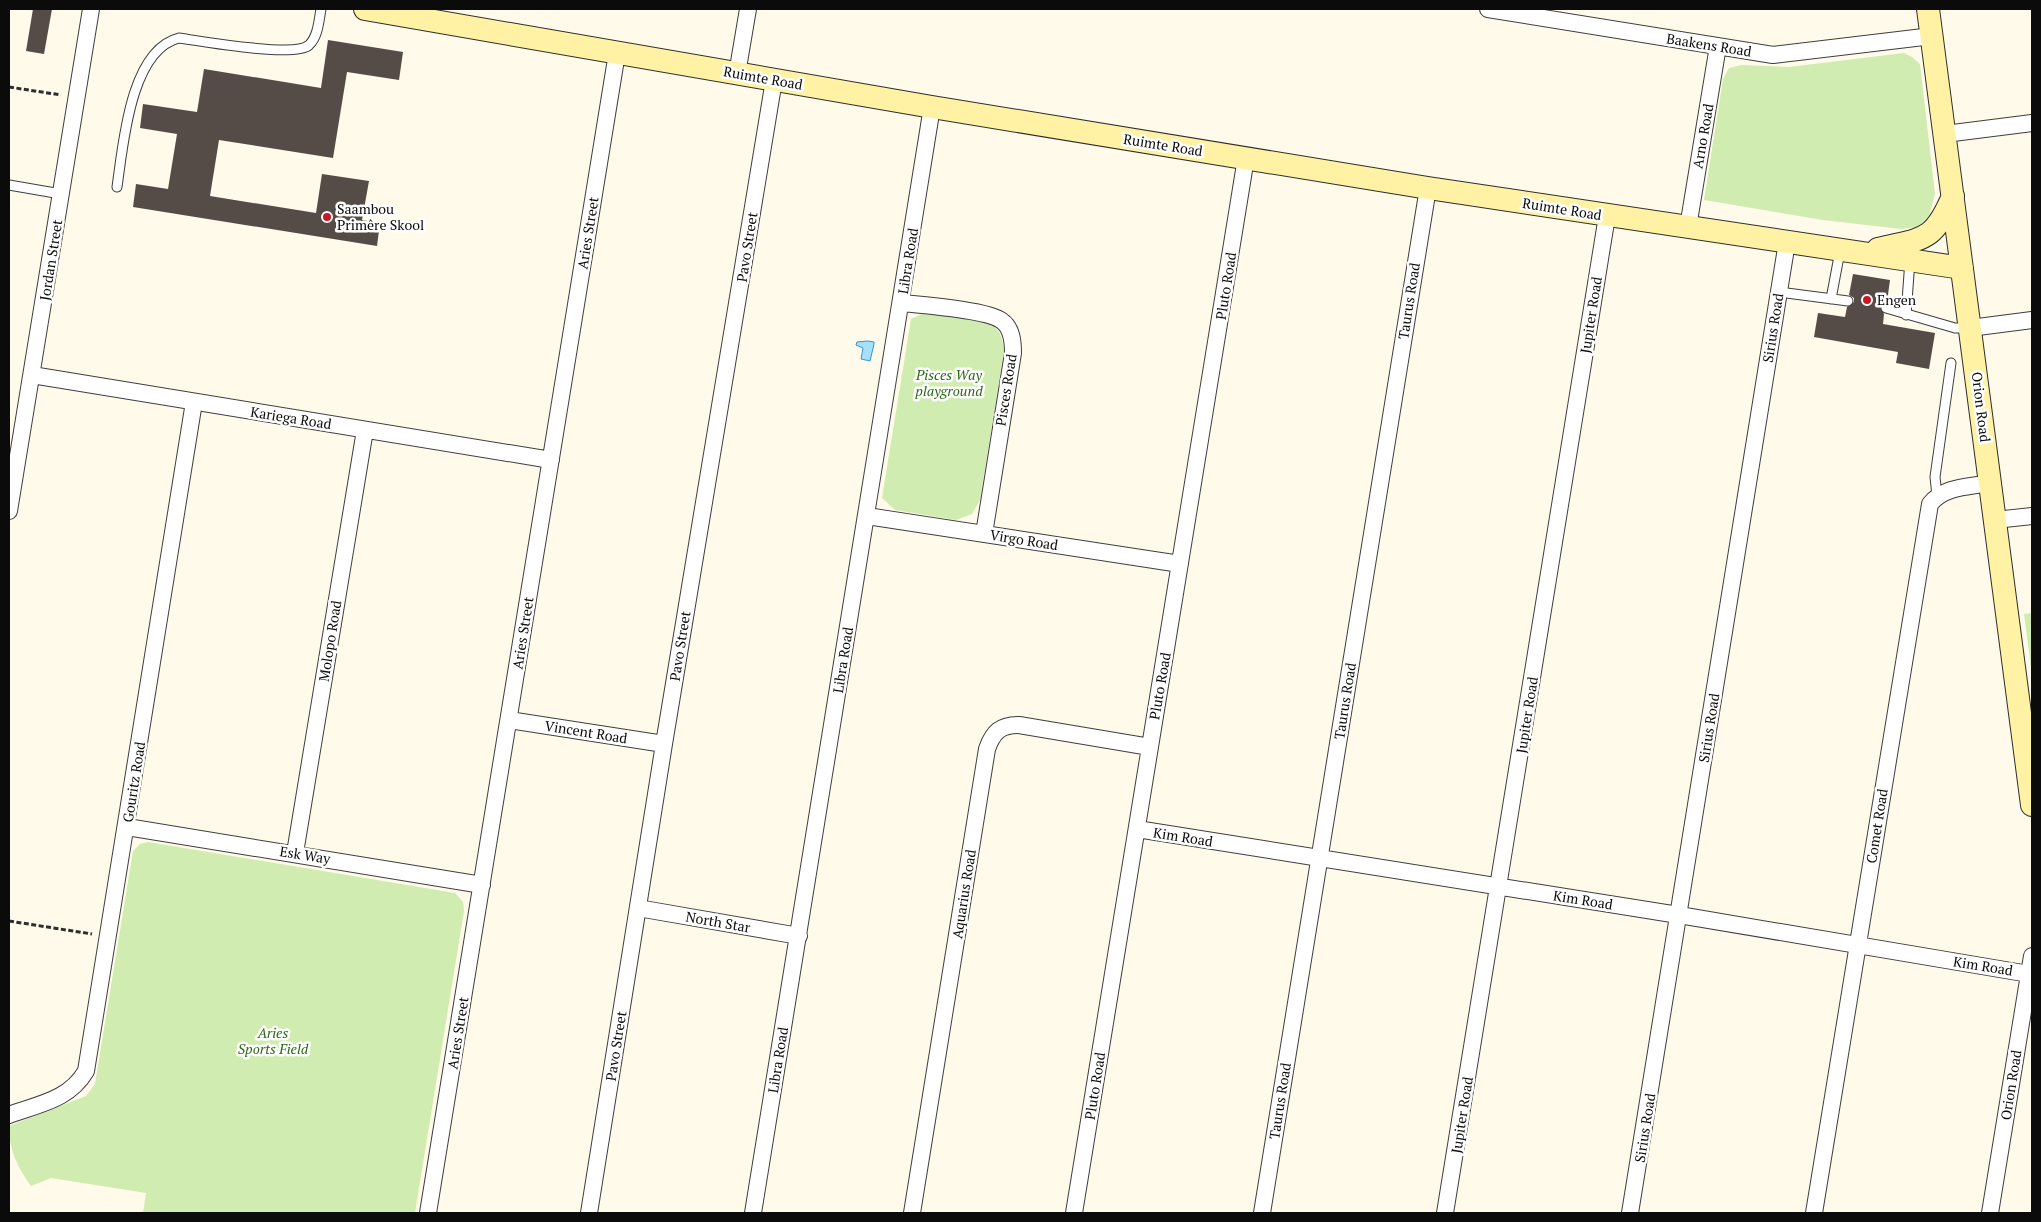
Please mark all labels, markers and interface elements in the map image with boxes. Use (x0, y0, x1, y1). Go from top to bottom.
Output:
street label: Baakens Road (1665, 28, 1753, 61)
street label: Ruimte Road (722, 61, 804, 94)
street label: Arno Road (1687, 102, 1718, 170)
street label: Ruimte Road (1122, 129, 1204, 160)
street label: Ruimte Road (1521, 193, 1603, 224)
street label: Aries Street (572, 195, 603, 270)
place label: Saambou Primêre Skool (337, 199, 424, 234)
street label: Pavo Street (732, 210, 762, 283)
marker: Saambou Primêre Skool (321, 211, 333, 223)
street label: Jordan Street (35, 217, 66, 302)
street label: Libra Road (893, 226, 922, 295)
street label: Pluto Road (1211, 251, 1240, 321)
street label: Taurus Road (1393, 261, 1424, 341)
street label: Jupiter Road (1575, 275, 1606, 355)
place label: Engen (1877, 290, 1917, 309)
street label: Sirius Road (1758, 292, 1787, 364)
marker: Engen (1861, 294, 1873, 306)
street label: Pisces Road (990, 352, 1021, 427)
park label: Pisces Way playground (915, 365, 983, 400)
street label: Orion Road (1968, 371, 1995, 443)
street label: Kariega Road (249, 402, 333, 433)
street label: Virgo Road (989, 525, 1060, 554)
street label: Aries Street (507, 595, 538, 670)
street label: Molopo Road (314, 599, 345, 683)
street label: Pavo Street (665, 609, 695, 682)
street label: Libra Road (828, 625, 857, 694)
street label: Pluto Road (1144, 650, 1175, 721)
street label: Taurus Road (1329, 661, 1360, 741)
street label: Jupiter Road (1511, 675, 1542, 755)
street label: Sirius Road (1694, 692, 1723, 764)
street label: Vincent Road (543, 716, 629, 747)
street label: Gouritz Road (118, 740, 149, 824)
street label: Comet Road (1861, 787, 1892, 865)
street label: Kim Road (1152, 822, 1214, 851)
street label: Esk Way (278, 841, 333, 868)
street label: Aquarius Road (947, 848, 980, 940)
street label: Kim Road (1552, 885, 1614, 914)
street label: North Star (684, 906, 753, 937)
street label: Kim Road (1952, 951, 2014, 980)
street label: Aries Street (442, 995, 473, 1070)
street label: Pavo Street (601, 1009, 631, 1082)
park label: Aries Sports Field (238, 1023, 309, 1058)
street label: Libra Road (763, 1025, 792, 1094)
street label: Orion Road (1996, 1048, 2025, 1121)
street label: Pluto Road (1080, 1051, 1109, 1121)
street label: Taurus Road (1264, 1061, 1295, 1141)
street label: Jupiter Road (1446, 1075, 1477, 1155)
street label: Sirius Road (1630, 1092, 1659, 1164)

